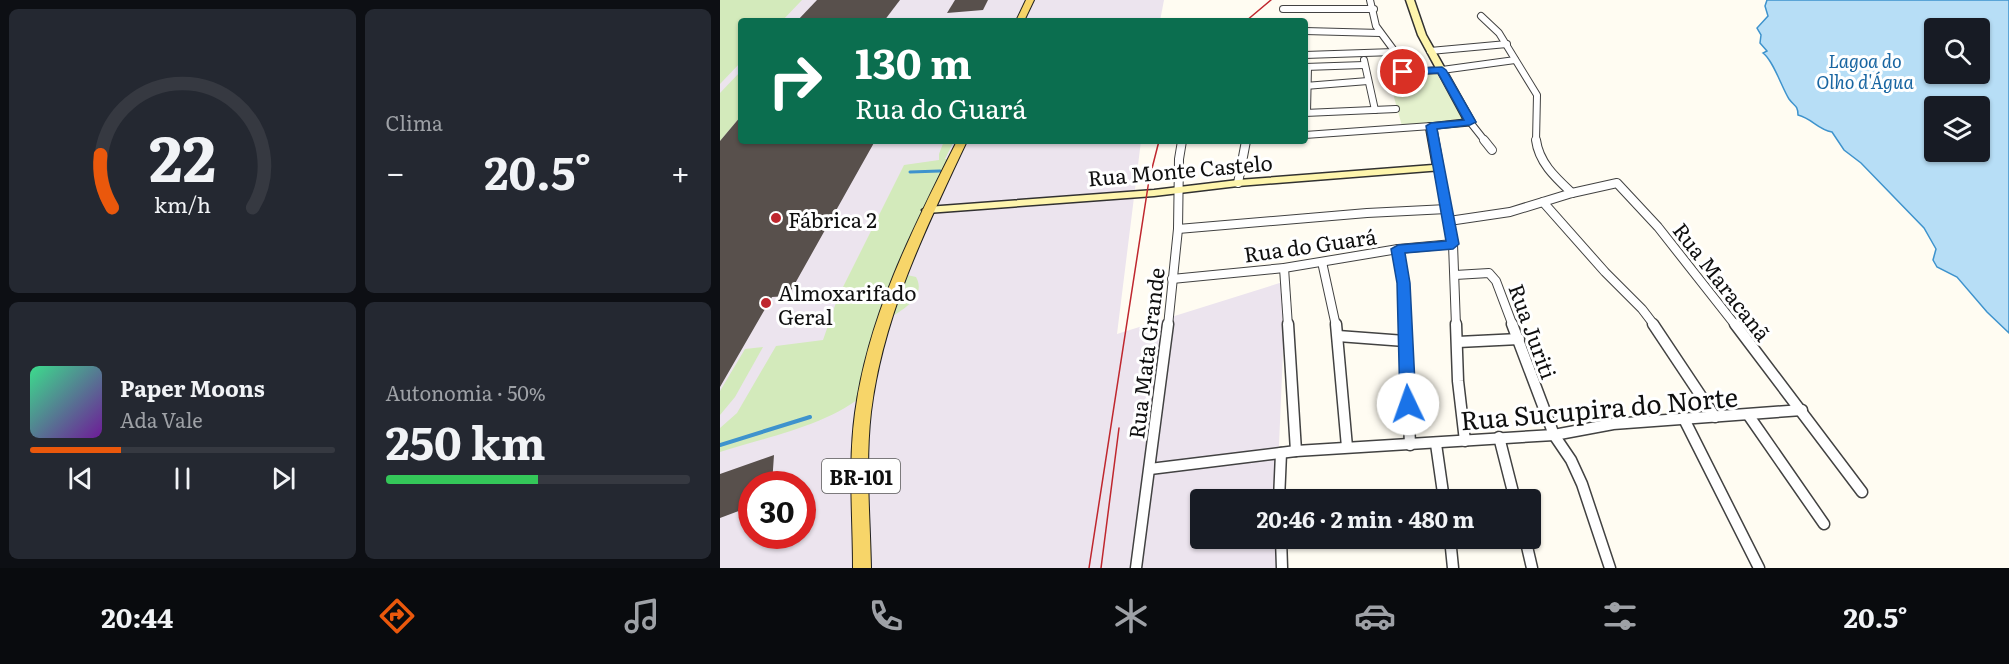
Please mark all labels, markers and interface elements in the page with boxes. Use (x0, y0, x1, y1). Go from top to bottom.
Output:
map controls (1924, 18, 1990, 162)
button: search (1924, 18, 1990, 84)
text: 130 m (855, 30, 972, 92)
icon: right (756, 42, 834, 120)
pin (1377, 46, 1428, 97)
water label: Lagoa do Olho d'Água (1816, 47, 1914, 95)
icon: arrive (1386, 55, 1419, 88)
text: Rua do Guará (855, 87, 1027, 127)
button: layers (1924, 96, 1990, 162)
text: Clima (386, 107, 443, 137)
text: 22 (149, 109, 216, 201)
text: 20.5° (484, 137, 591, 204)
street label: Rua Monte Castelo (1086, 145, 1274, 193)
text: − (386, 146, 405, 195)
text: + (671, 146, 690, 195)
text: km/h (154, 188, 211, 220)
place label: Fábrica 2 (788, 203, 877, 234)
marker: Fábrica 2 (769, 211, 783, 225)
street label: Rua Maracanã (1667, 215, 1780, 347)
street label: Rua do Guará (1242, 219, 1379, 269)
street label: Rua Mata Grande (1119, 265, 1171, 440)
place label: Almoxarifado Geral (778, 276, 917, 331)
street label: Rua Juriti (1502, 279, 1566, 383)
marker: Almoxarifado Geral (759, 296, 773, 310)
text: Paper Moons (120, 371, 265, 404)
position arrow (1376, 372, 1440, 436)
street label: Rua Sucupira do Norte (1459, 375, 1739, 439)
text: Autonomia · 50% (386, 377, 546, 407)
text: Ada Vale (120, 404, 203, 434)
text: 250 km (386, 407, 546, 474)
road number: BR-101 (822, 459, 900, 493)
icon: previous (64, 462, 97, 495)
icon: pause (166, 462, 199, 495)
icon: next (267, 462, 300, 495)
speed limit sign: 30 (738, 471, 816, 549)
text: 20:46 · 2 min · 480 m (1257, 502, 1475, 535)
icon: directions (376, 595, 418, 637)
icon: music (621, 595, 663, 637)
icon: phone (865, 595, 907, 637)
icon: climate (1110, 595, 1152, 637)
icon: car (1354, 595, 1396, 637)
icon: filters (1599, 595, 1641, 637)
text: 20:44 (101, 596, 173, 636)
text: 20.5° (1843, 596, 1908, 636)

